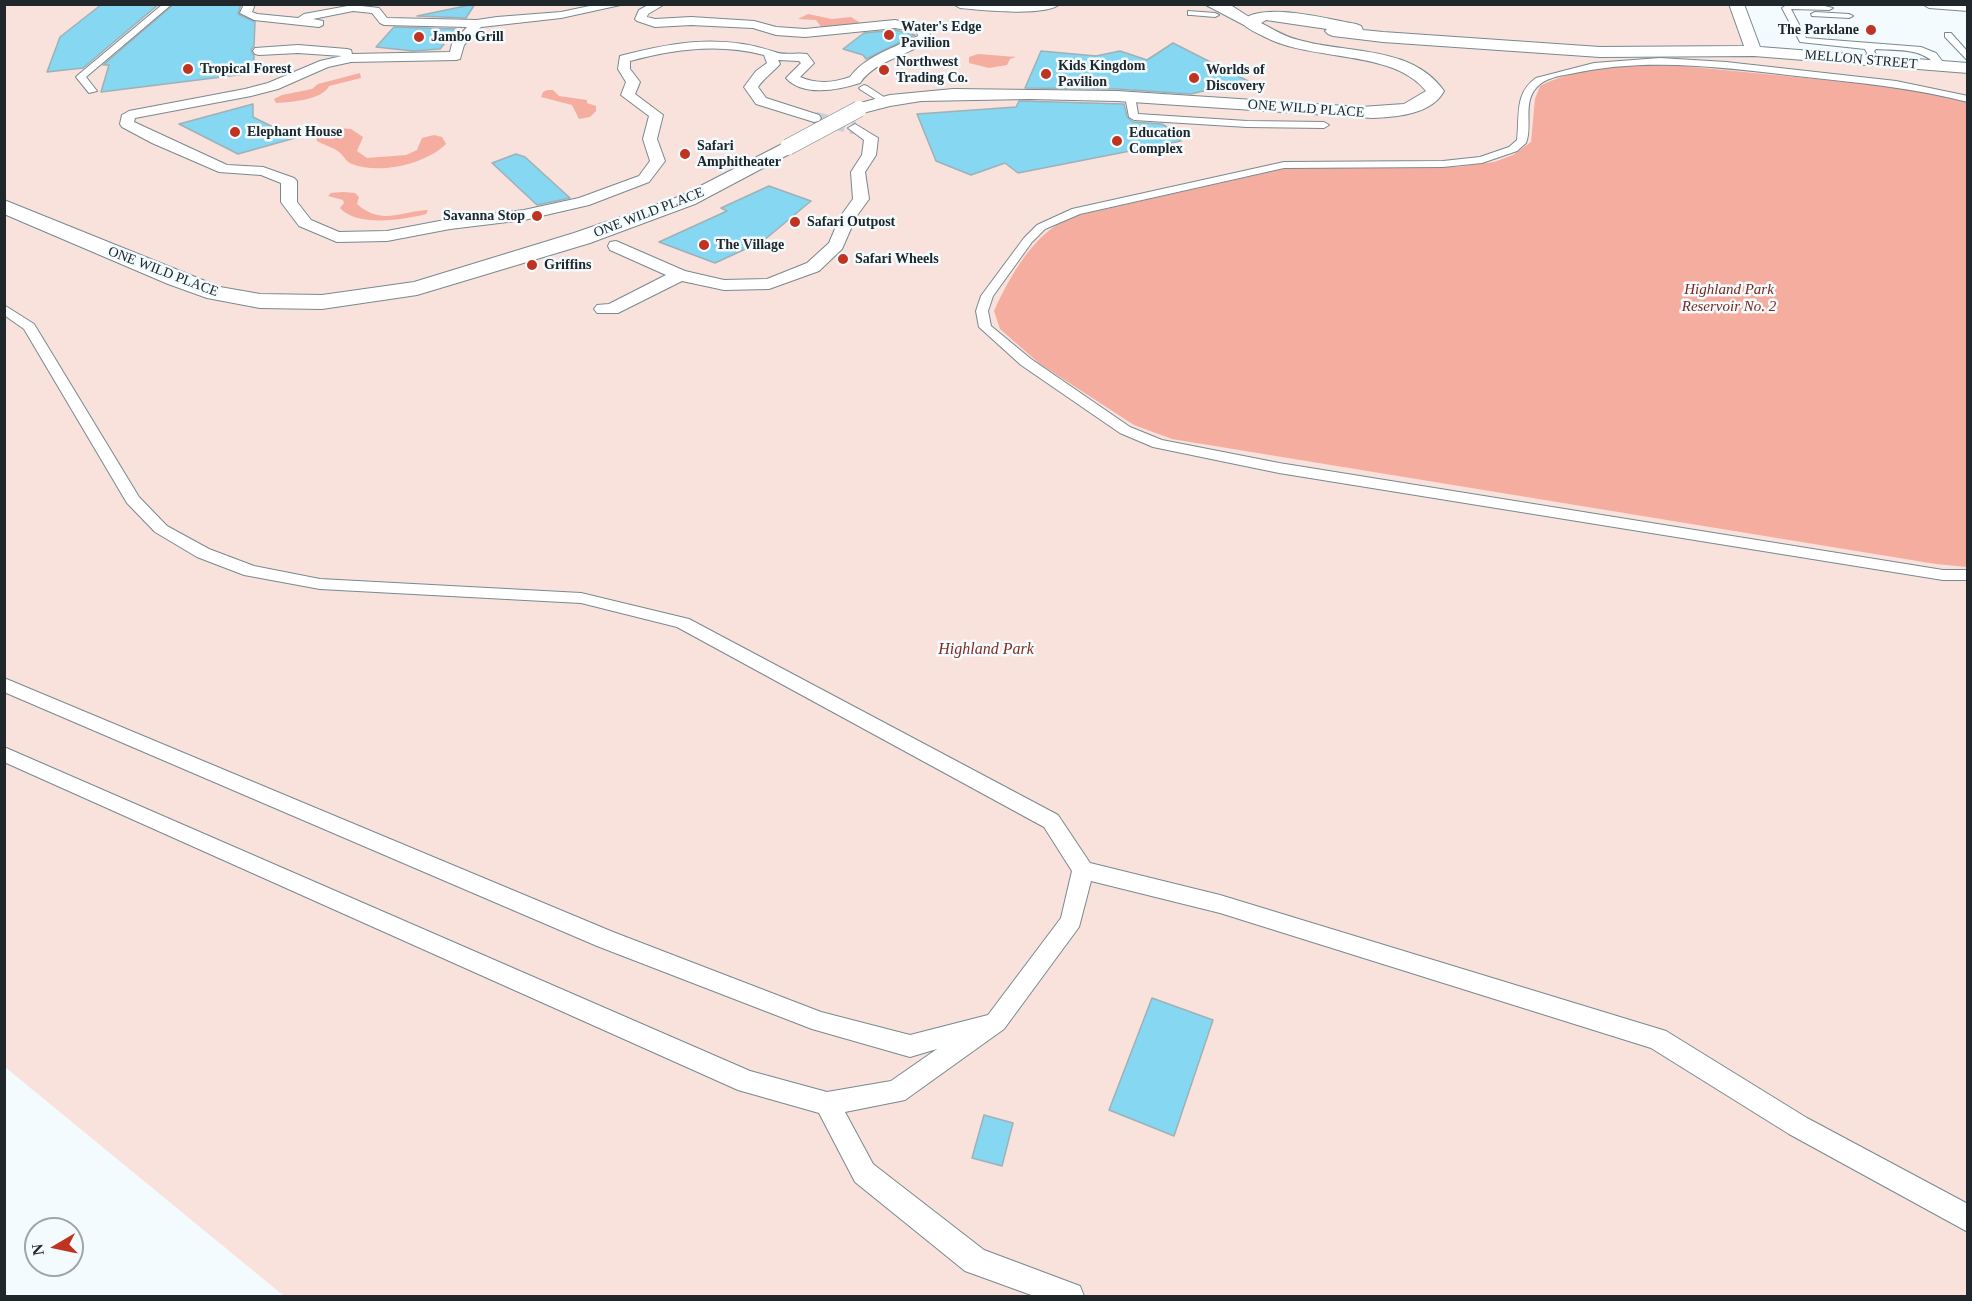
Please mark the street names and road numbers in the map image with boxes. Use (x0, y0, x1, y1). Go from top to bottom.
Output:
street label: MELLON STREET (1804, 47, 1918, 73)
street label: ONE WILD PLACE (1247, 97, 1365, 121)
street label: ONE WILD PLACE (592, 184, 706, 242)
street label: ONE WILD PLACE (106, 243, 220, 301)

